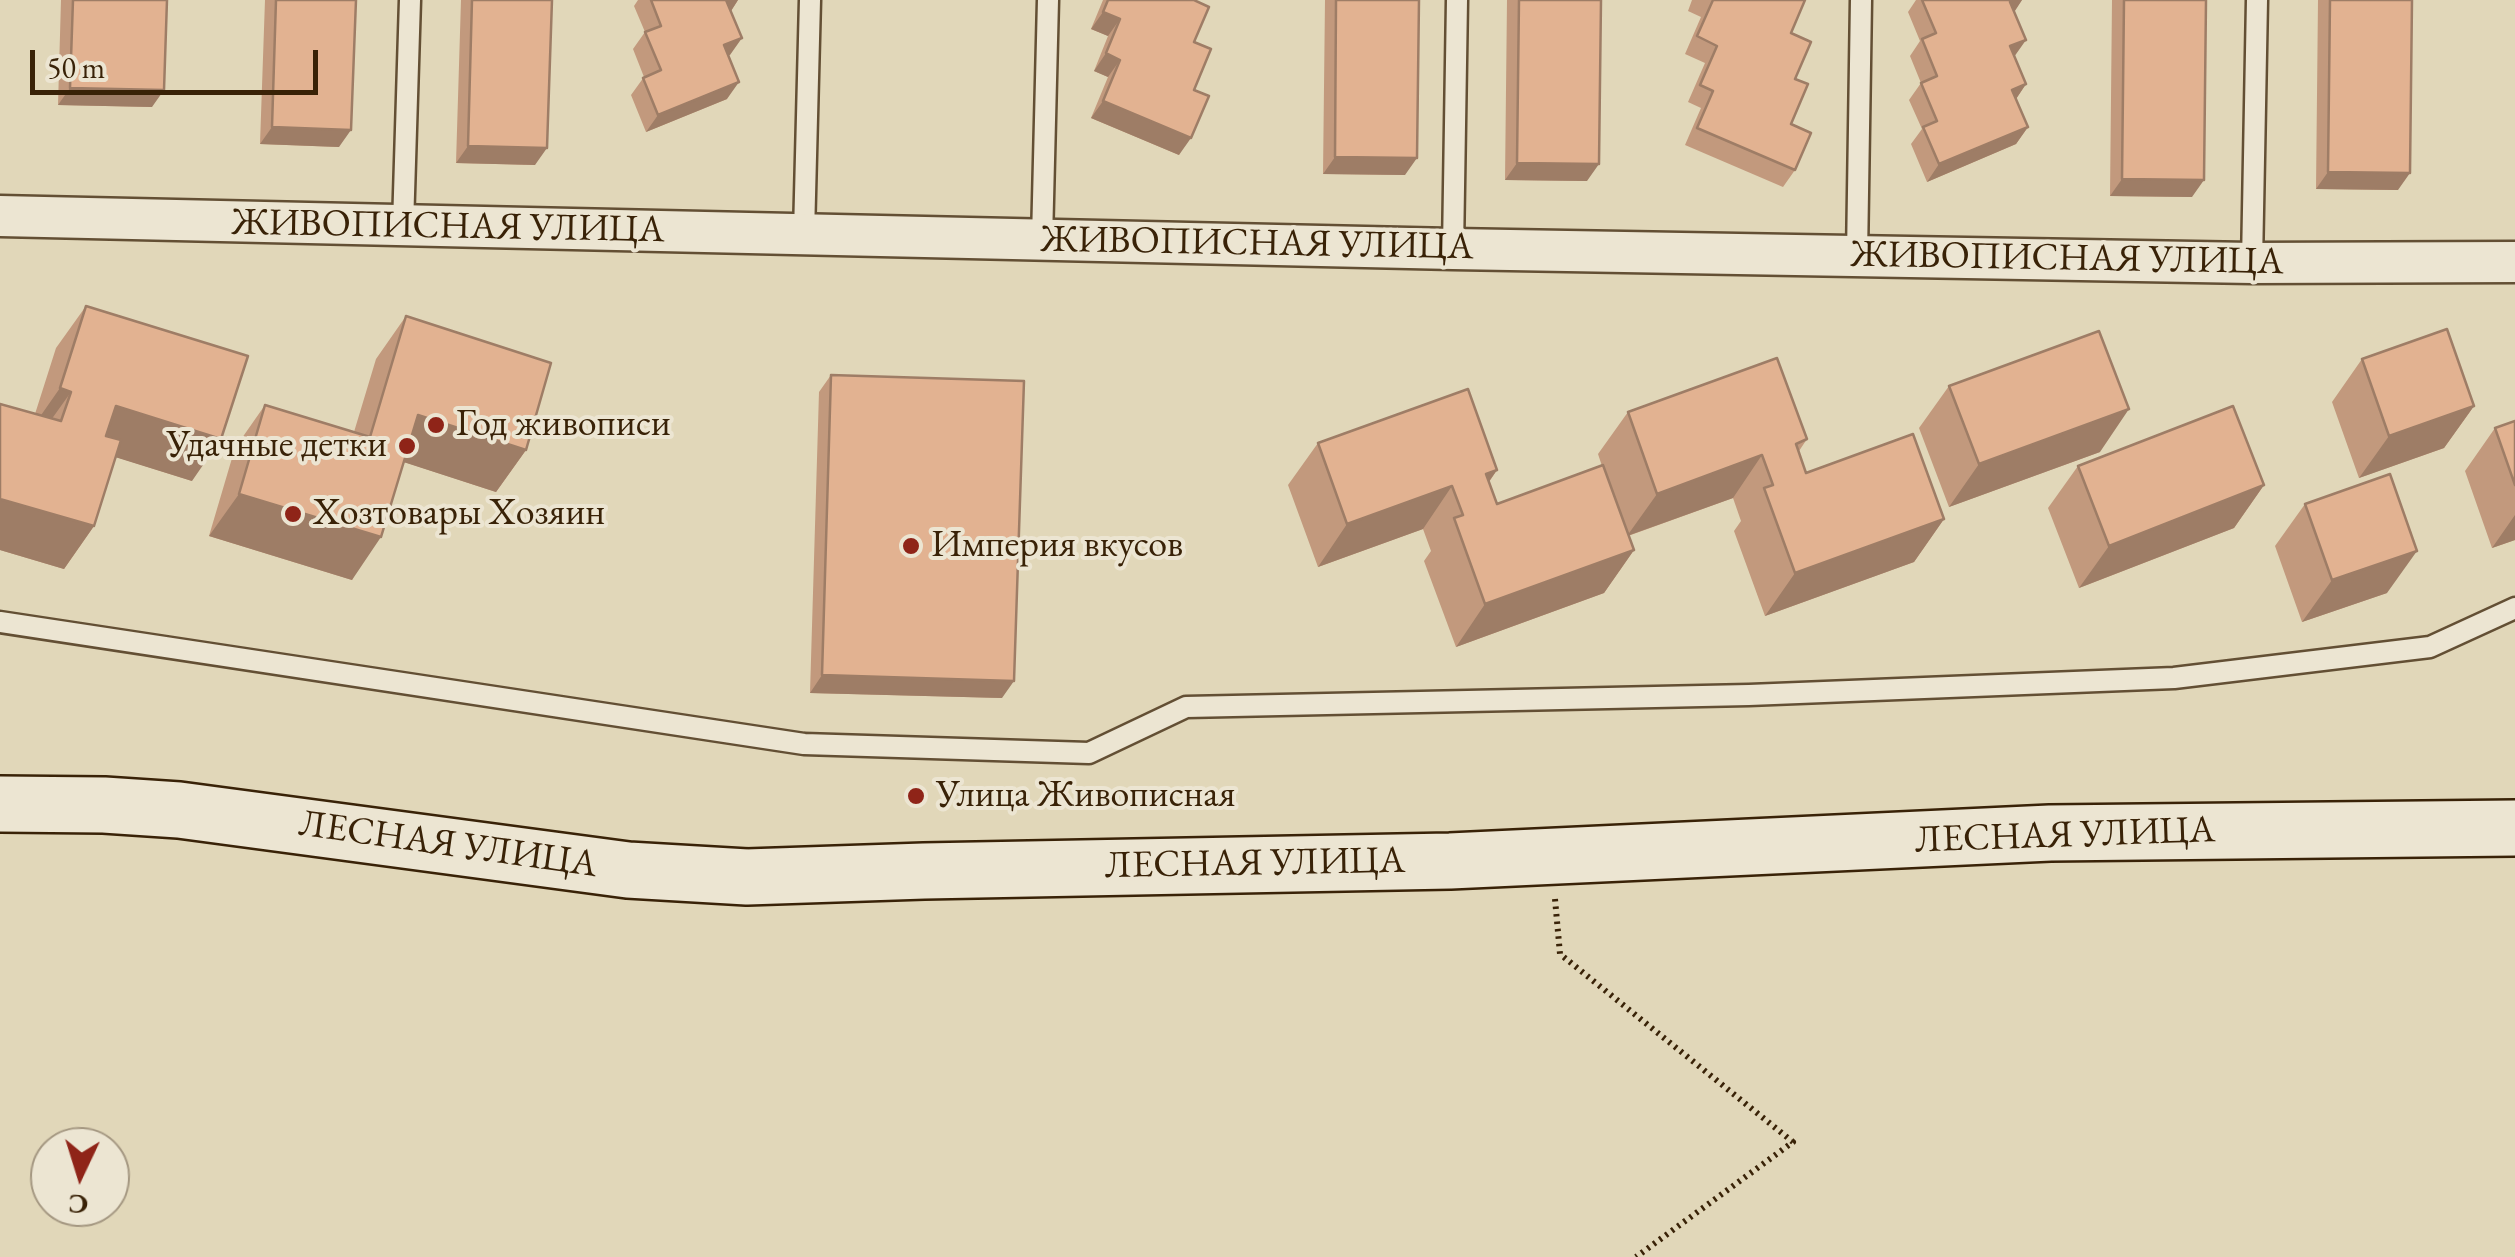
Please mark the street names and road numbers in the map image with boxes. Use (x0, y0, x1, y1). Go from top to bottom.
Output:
street label: ЖИВОПИСНАЯ УЛИЦА (231, 200, 665, 254)
street label: ЖИВОПИСНАЯ УЛИЦА (1040, 217, 1474, 271)
street label: ЖИВОПИСНАЯ УЛИЦА (1850, 232, 2284, 286)
street label: ЛЕСНАЯ УЛИЦА (296, 802, 600, 888)
street label: ЛЕСНАЯ УЛИЦА (1914, 808, 2216, 864)
street label: ЛЕСНАЯ УЛИЦА (1104, 839, 1406, 889)

